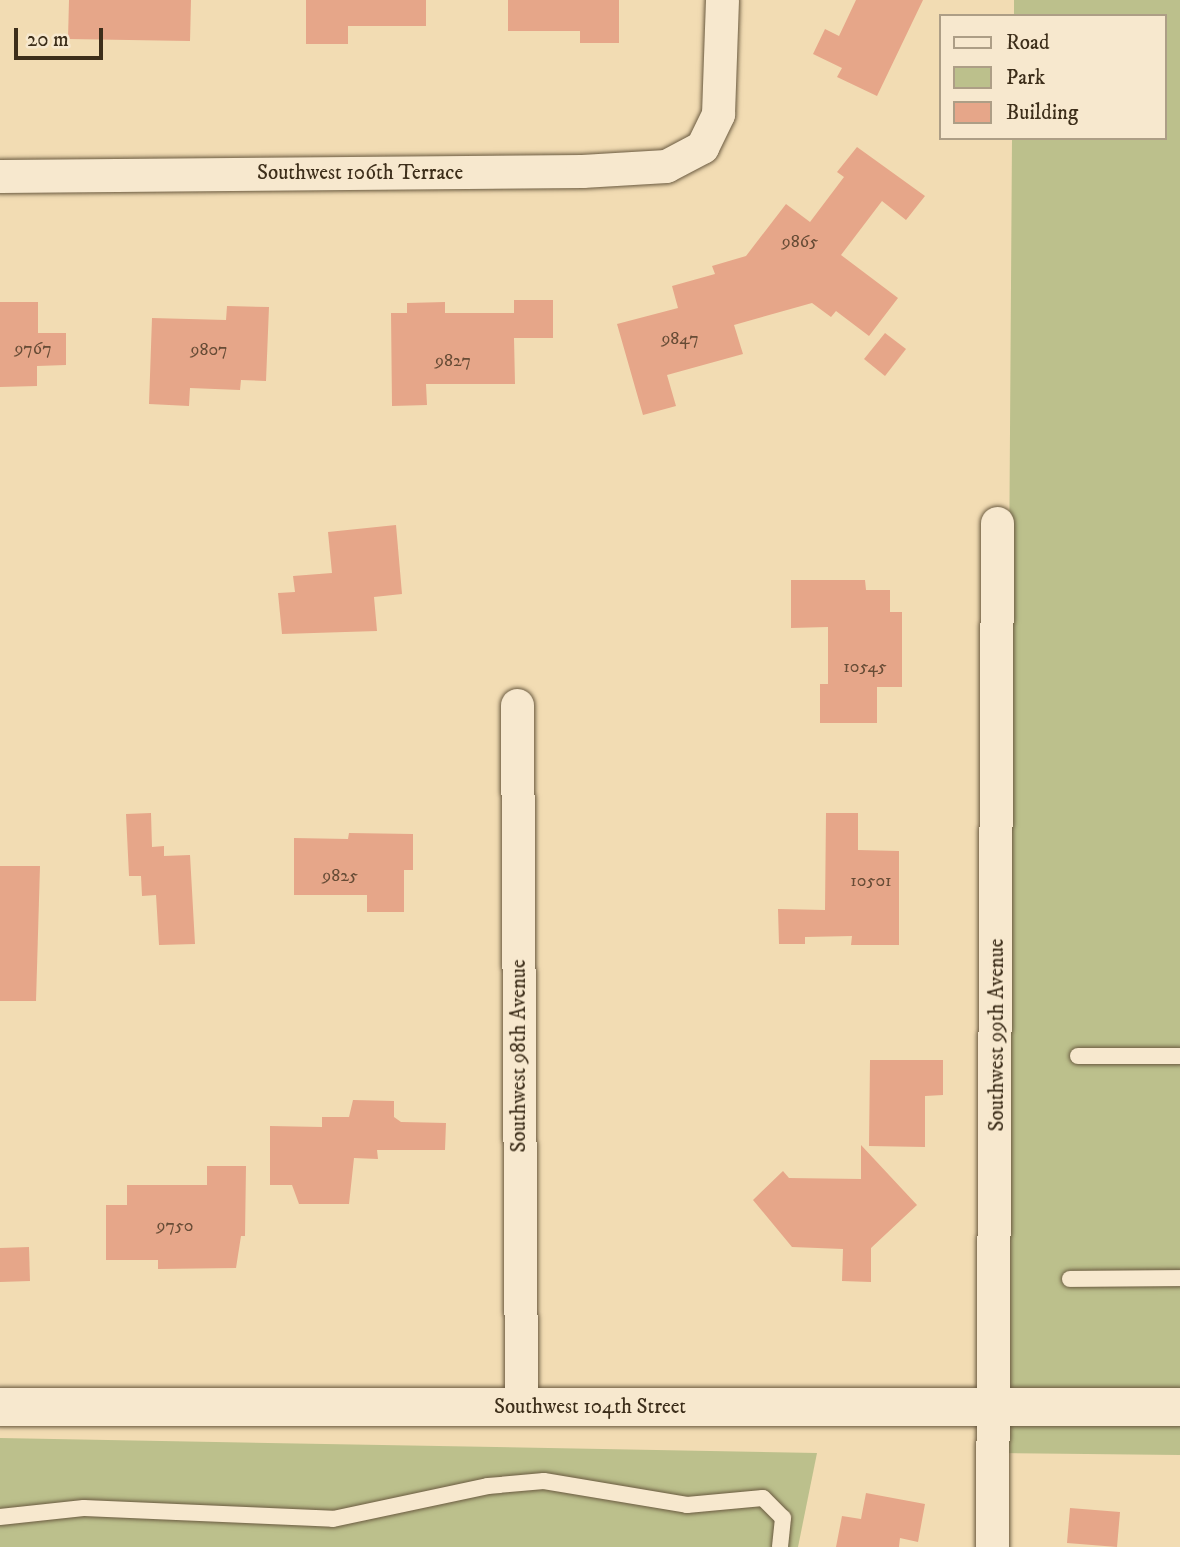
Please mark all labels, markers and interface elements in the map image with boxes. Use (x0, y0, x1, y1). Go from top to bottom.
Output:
scale bar (18, 14, 107, 58)
legend (939, 14, 1166, 140)
text: 20 m (27, 27, 69, 53)
text: Road (1006, 30, 1050, 56)
text: Park (1006, 65, 1045, 91)
text: Building (1006, 100, 1078, 126)
street label: Southwest 106th Terrace (257, 160, 463, 186)
house number: 9865 (782, 231, 818, 253)
house number: 9847 (661, 328, 699, 350)
house number: 9767 (14, 338, 52, 360)
house number: 9807 (190, 339, 228, 361)
house number: 9827 (435, 350, 471, 372)
house number: 10545 (843, 656, 887, 678)
house number: 9825 (322, 865, 358, 887)
house number: 10501 (850, 870, 892, 892)
street label: Southwest 99th Avenue (984, 938, 1010, 1132)
street label: Southwest 98th Avenue (506, 959, 532, 1153)
house number: 9750 (156, 1215, 194, 1237)
street label: Southwest 104th Street (494, 1394, 686, 1420)

